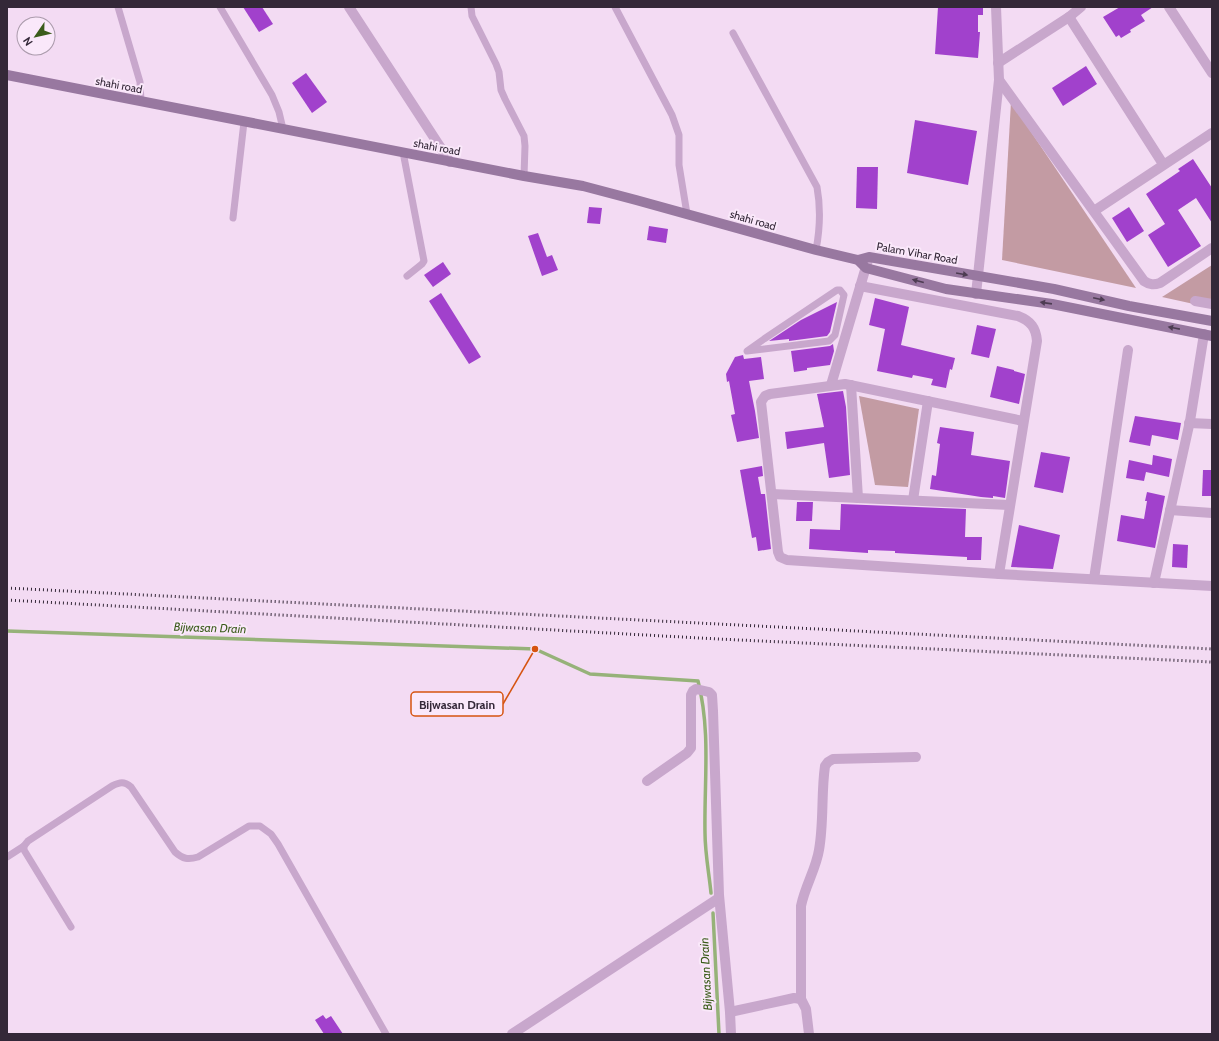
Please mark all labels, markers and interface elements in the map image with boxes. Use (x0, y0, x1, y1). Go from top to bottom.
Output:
north arrow (16, 16, 56, 56)
text: N (20, 34, 36, 49)
street label: shahi road (94, 74, 144, 96)
street label: shahi road (412, 136, 462, 158)
street label: shahi road (728, 207, 778, 233)
street label: Palam Vihar Road (875, 239, 959, 267)
one-way arrow (956, 271, 969, 277)
one-way arrow (912, 278, 924, 284)
one-way arrow (1092, 296, 1105, 302)
one-way arrow (1040, 300, 1052, 306)
one-way arrow (1168, 325, 1180, 331)
water label: Bijwasan Drain (173, 619, 247, 636)
callout: Bijwasan Drain (411, 692, 503, 716)
text: Bijwasan Drain (419, 697, 495, 712)
water label: Bijwasan Drain (696, 937, 715, 1011)

